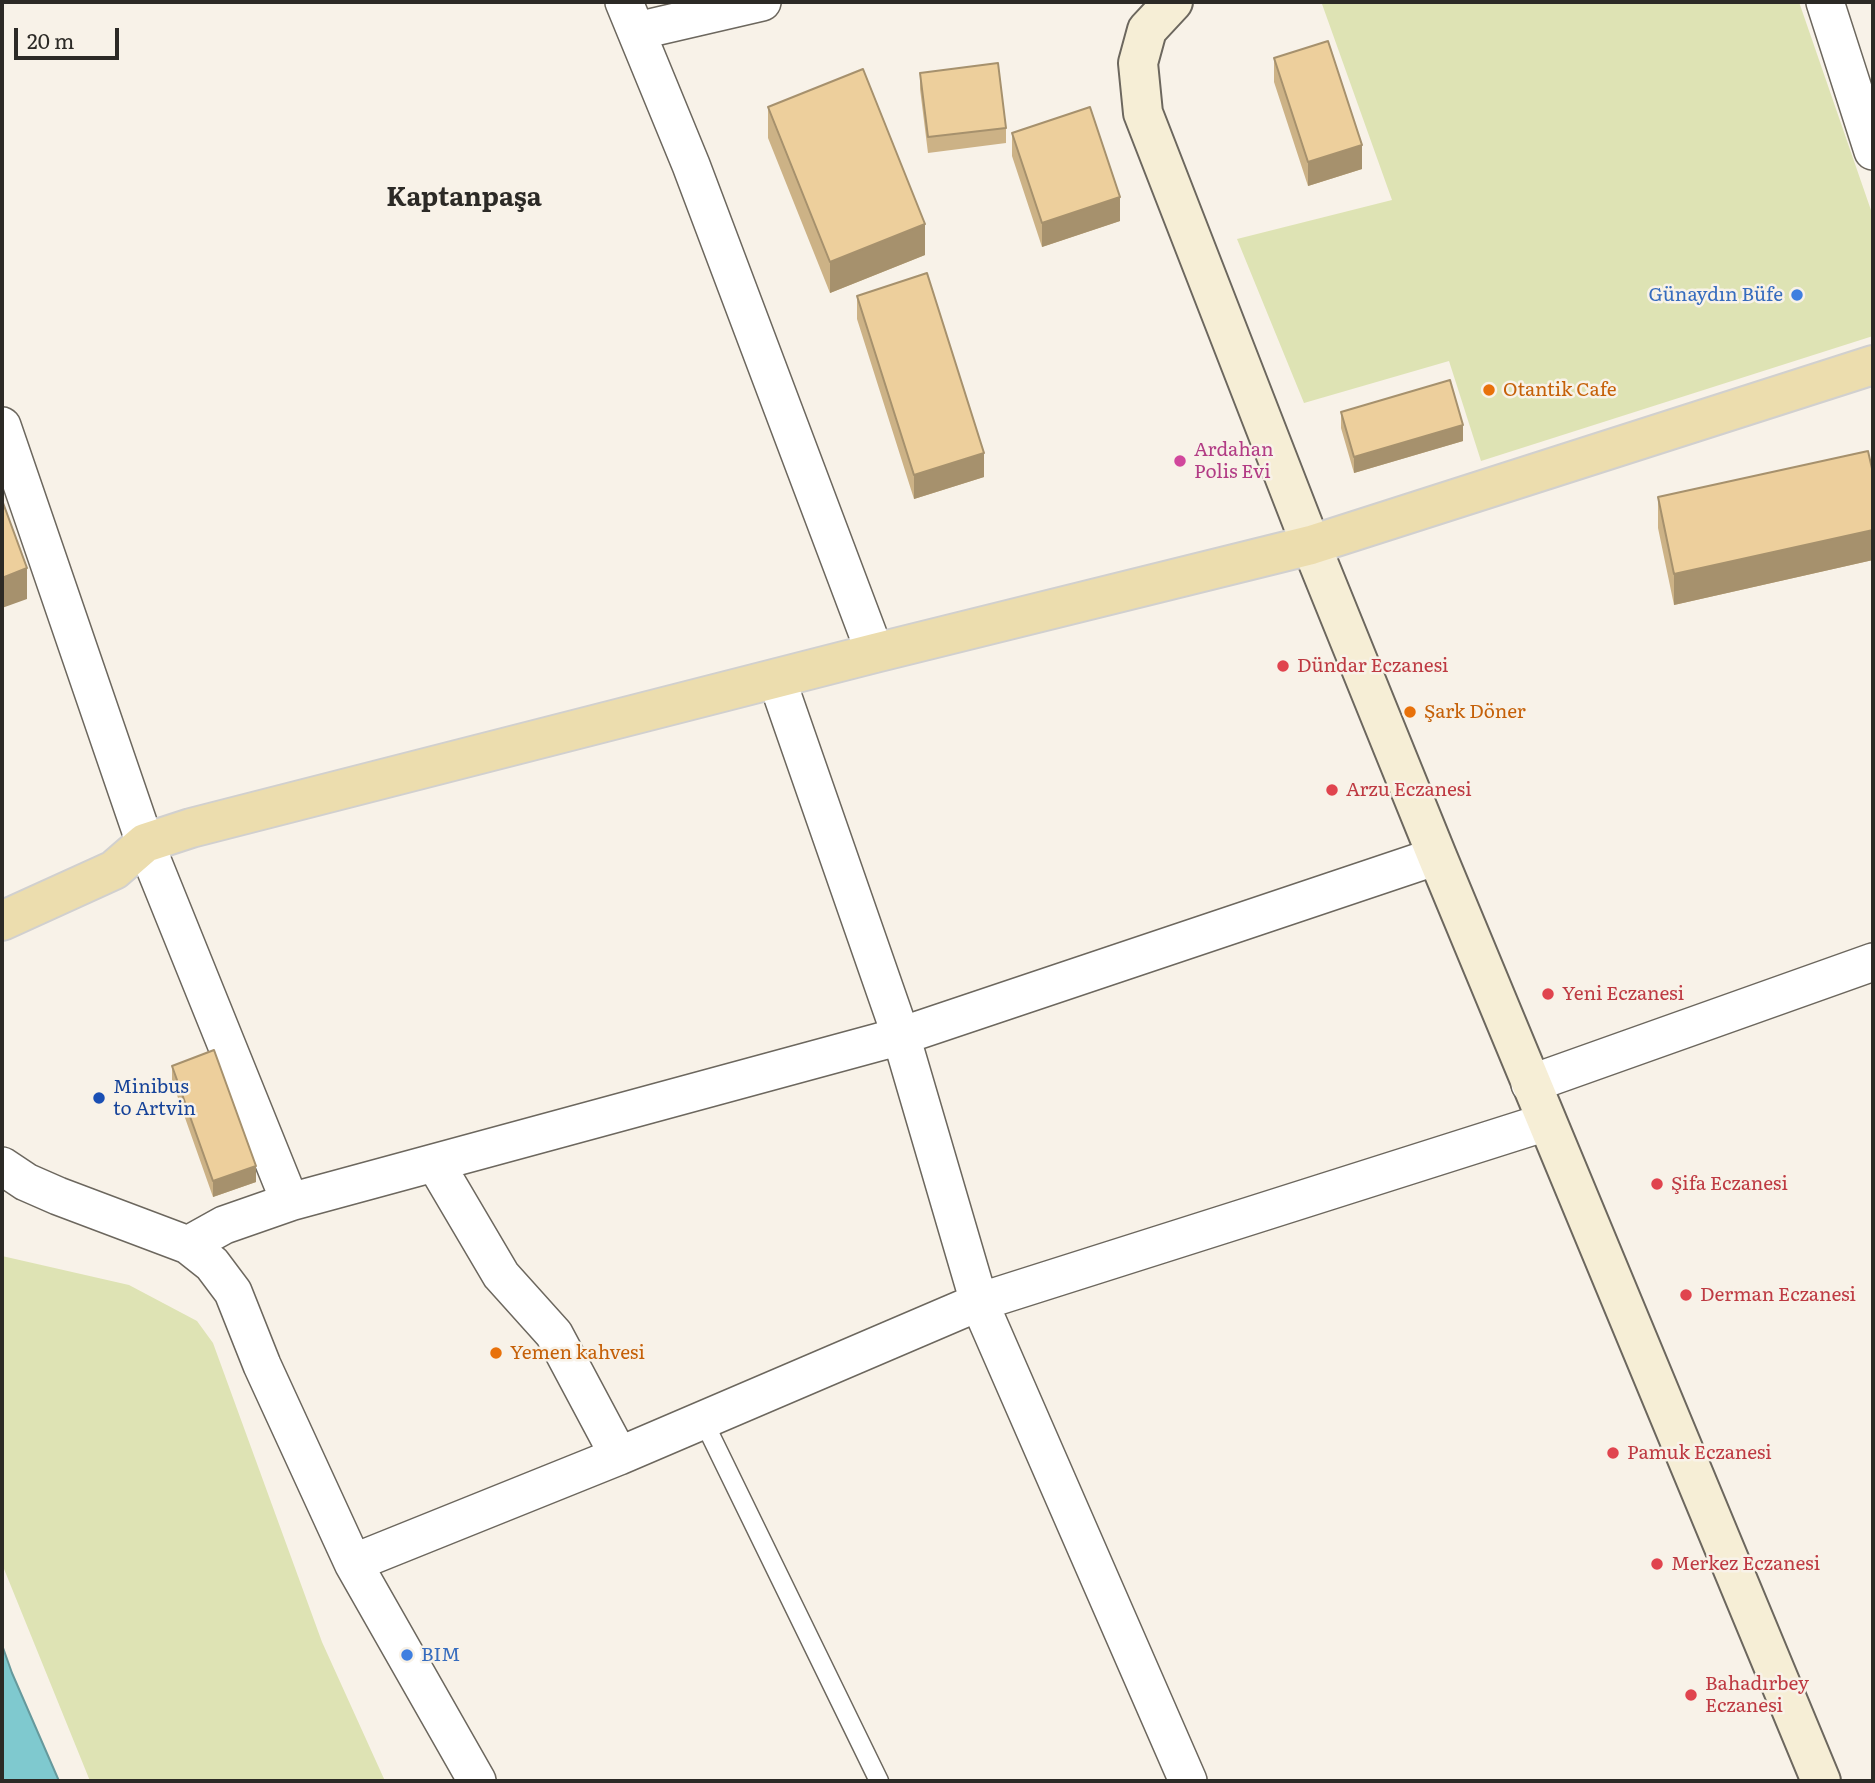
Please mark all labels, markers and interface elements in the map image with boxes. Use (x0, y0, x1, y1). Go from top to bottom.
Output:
scale bar (18, 14, 122, 58)
text: 20 m (27, 24, 74, 55)
district label: Kaptanpaşa (386, 182, 542, 214)
place label: Günaydın Büfe (1648, 284, 1783, 306)
marker: Günaydın Büfe (1789, 287, 1805, 303)
place label: Otantik Cafe (1503, 379, 1617, 401)
marker: Otantik Cafe (1481, 382, 1497, 398)
place label: Ardahan Polis Evi (1194, 439, 1273, 483)
marker: Ardahan Polis Evi (1172, 453, 1188, 469)
place label: Dündar Eczanesi (1297, 655, 1448, 677)
marker: Dündar Eczanesi (1275, 658, 1291, 674)
place label: Şark Döner (1424, 701, 1526, 723)
marker: Şark Döner (1402, 704, 1418, 720)
place label: Arzu Eczanesi (1346, 779, 1471, 801)
marker: Arzu Eczanesi (1324, 782, 1340, 798)
place label: Yeni Eczanesi (1562, 983, 1684, 1005)
marker: Yeni Eczanesi (1540, 986, 1556, 1002)
place label: Minibus to Artvin (113, 1076, 196, 1120)
marker: Minibus to Artvin (91, 1090, 107, 1106)
place label: Şifa Eczanesi (1671, 1173, 1788, 1195)
marker: Şifa Eczanesi (1649, 1176, 1665, 1192)
place label: Derman Eczanesi (1700, 1284, 1856, 1306)
marker: Derman Eczanesi (1678, 1287, 1694, 1303)
place label: Yemen kahvesi (510, 1342, 645, 1364)
marker: Yemen kahvesi (488, 1345, 504, 1361)
place label: Pamuk Eczanesi (1627, 1442, 1772, 1464)
marker: Pamuk Eczanesi (1605, 1445, 1621, 1461)
place label: Merkez Eczanesi (1671, 1553, 1820, 1575)
marker: Merkez Eczanesi (1649, 1556, 1665, 1572)
place label: BIM (421, 1644, 460, 1666)
marker: BIM (399, 1647, 415, 1663)
place label: Bahadırbey Eczanesi (1705, 1673, 1809, 1717)
marker: Bahadırbey Eczanesi (1683, 1687, 1699, 1703)

